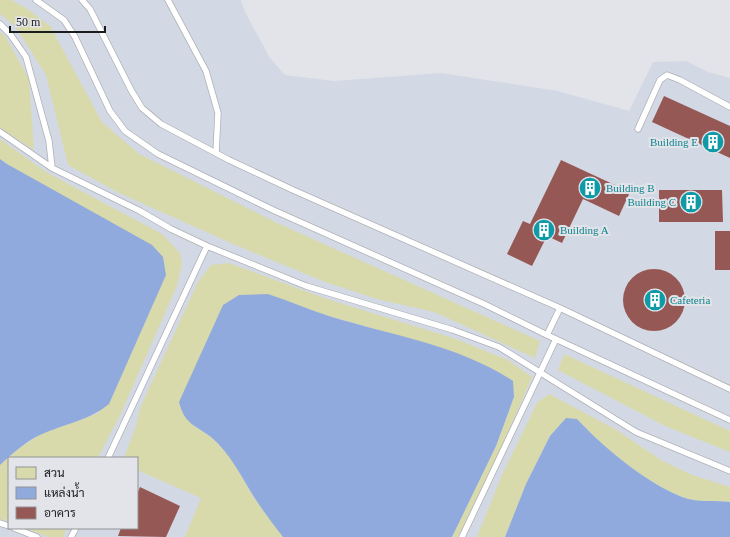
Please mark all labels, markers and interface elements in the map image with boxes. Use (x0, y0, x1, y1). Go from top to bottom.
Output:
scale bar (10, 8, 105, 34)
text: 50 m (16, 15, 41, 29)
building icon: Building E (700, 129, 726, 155)
place label: Building E (650, 136, 698, 148)
building icon: Building B (577, 175, 603, 201)
place label: Building B (606, 182, 655, 194)
building icon: Building C (678, 189, 704, 215)
place label: Building C (627, 196, 676, 208)
building icon: Building A (531, 217, 557, 243)
place label: Building A (560, 224, 609, 236)
building icon: Cafeteria (642, 287, 668, 313)
place label: Cafeteria (670, 294, 710, 306)
legend (8, 457, 138, 529)
text: สวน (44, 466, 65, 480)
text: แหล่งน้ำ (44, 482, 84, 500)
text: อาคาร (44, 506, 76, 520)

